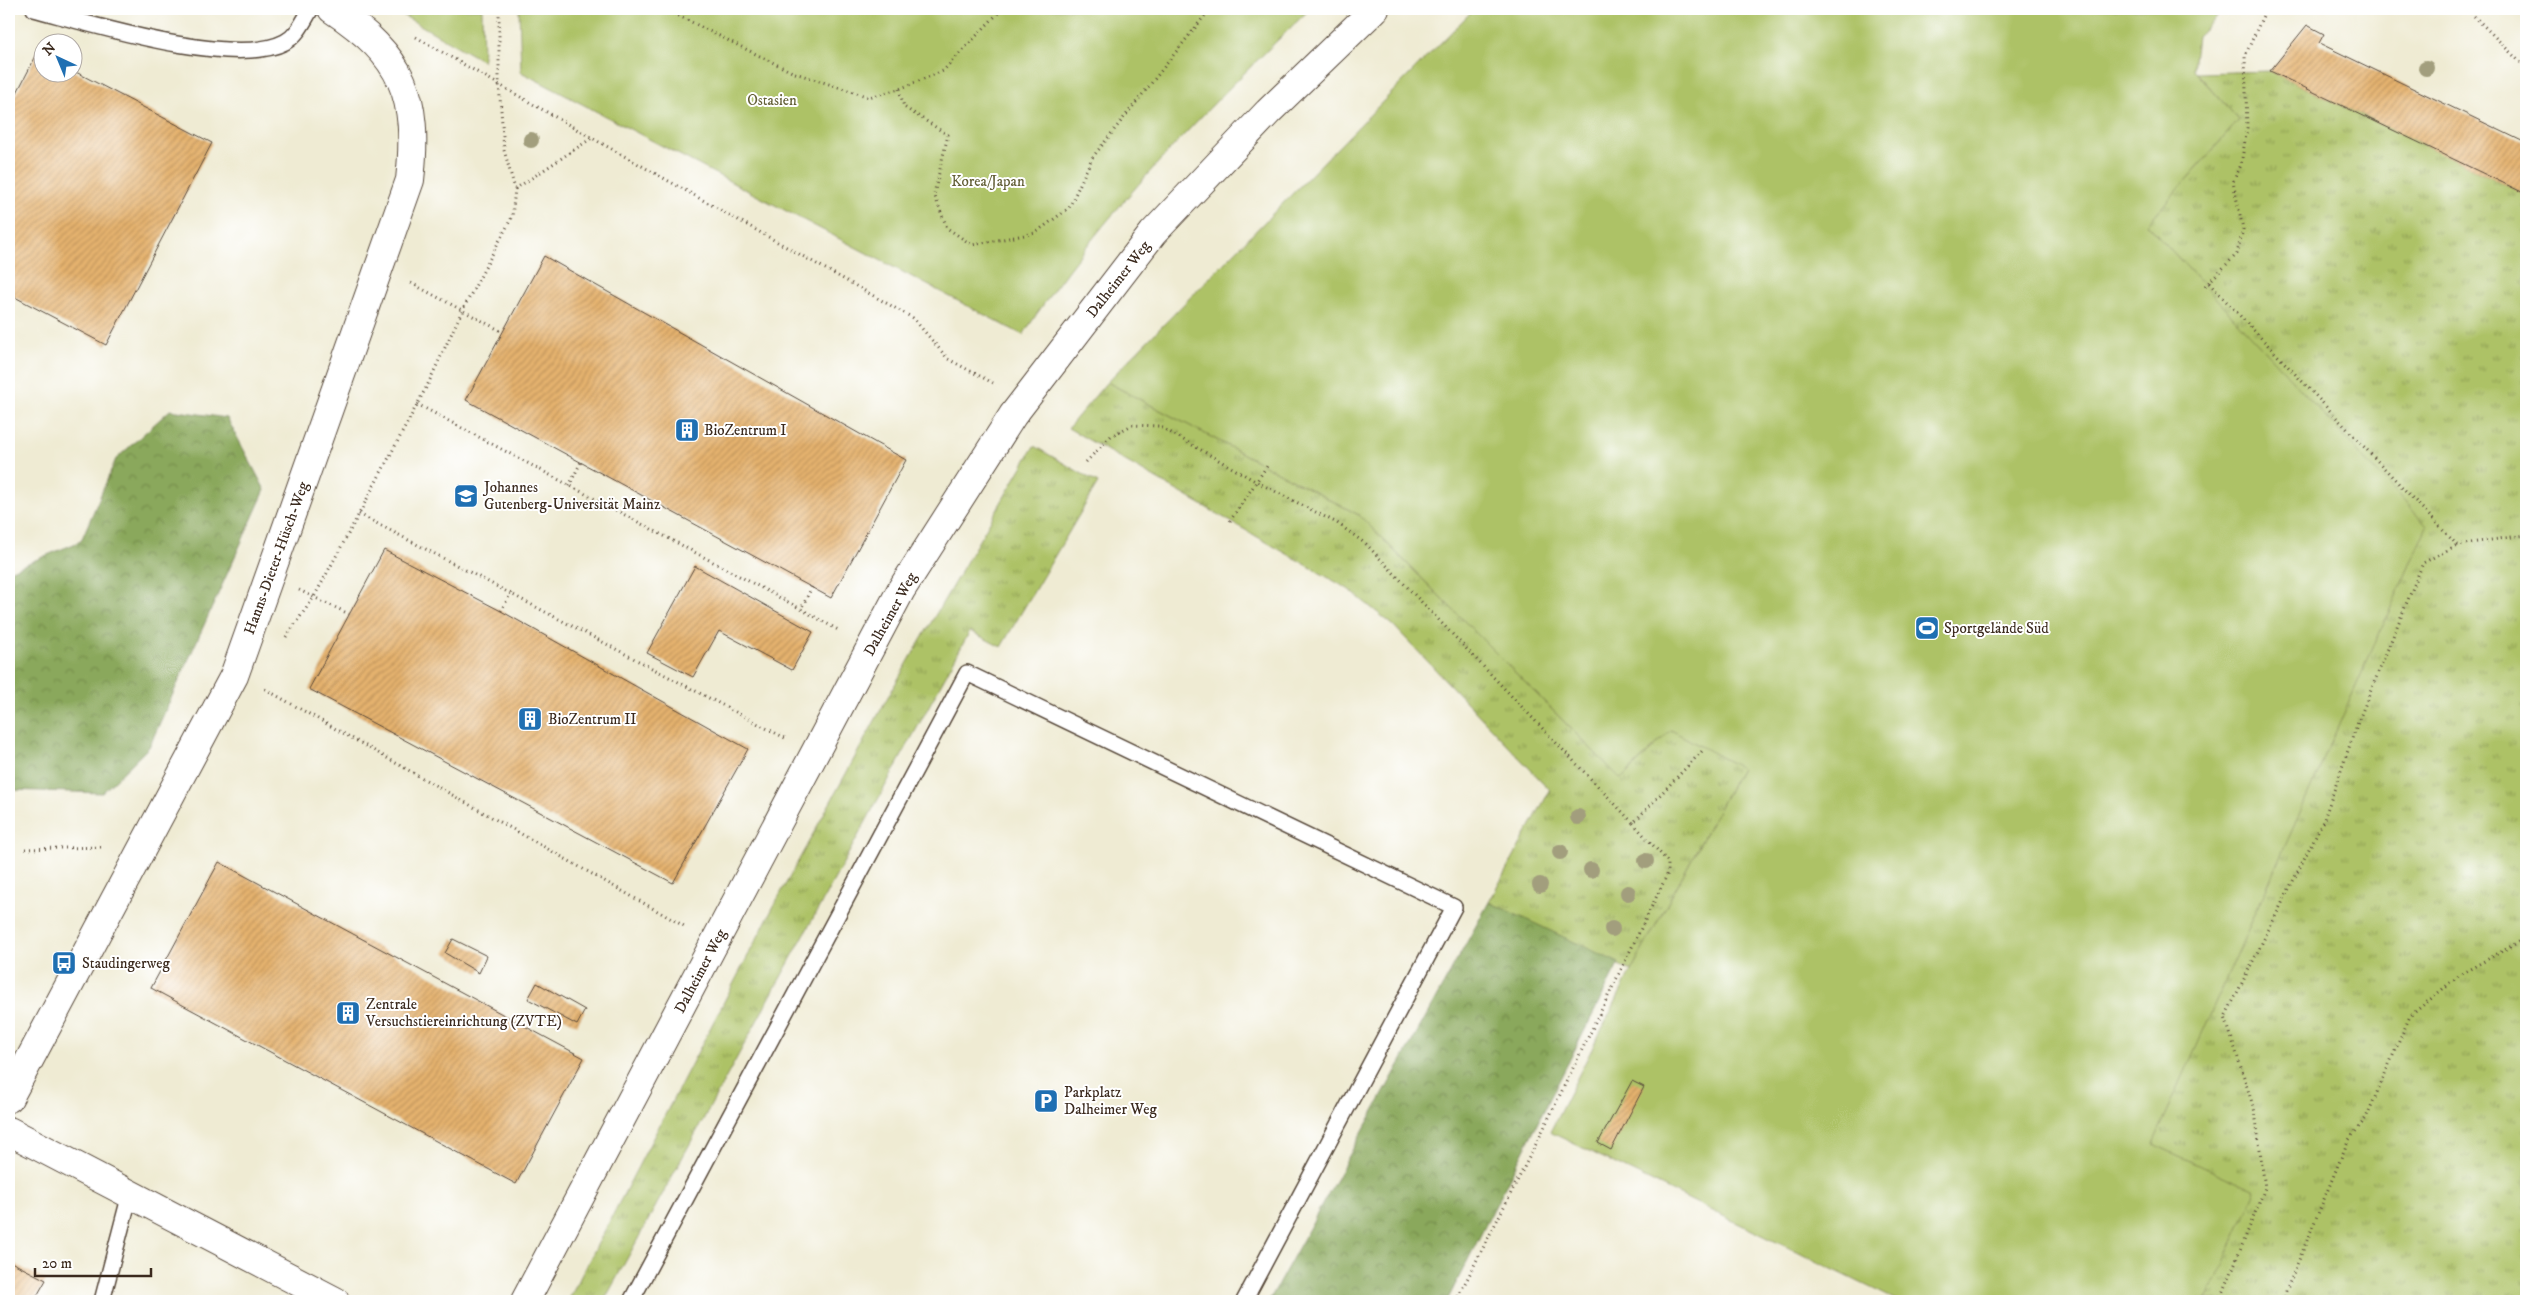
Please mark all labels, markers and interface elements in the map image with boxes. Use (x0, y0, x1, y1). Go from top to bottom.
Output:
north arrow (32, 32, 82, 82)
text: N (39, 39, 60, 60)
park label: Ostasien (747, 91, 797, 110)
park label: Korea/Japan (951, 172, 1025, 191)
street label: Dalheimer Weg (1082, 236, 1155, 322)
building icon: BioZentrum I (674, 417, 700, 443)
place label: BioZentrum I (704, 421, 786, 440)
place label: Johannes Gutenberg-Universität Mainz (482, 478, 661, 514)
street label: Hanns-Dieter-Hüsch-Weg (240, 479, 313, 637)
school or university icon: Johannes Gutenberg-Universität Mainz (453, 483, 479, 509)
street label: Dalheimer Weg (860, 568, 922, 659)
sports icon: Sportgelände Süd (1914, 615, 1940, 641)
place label: Sportgelände Süd (1944, 619, 2049, 638)
building icon: BioZentrum II (517, 706, 543, 732)
place label: BioZentrum II (548, 710, 637, 729)
street label: Dalheimer Weg (670, 925, 731, 1017)
bus stop icon: Staudingerweg (51, 950, 77, 976)
place label: Staudingerweg (82, 954, 171, 973)
place label: Zentrale Versuchstiereinrichtung (ZVTE) (365, 995, 562, 1031)
building icon: Zentrale Versuchstiereinrichtung (ZVTE) (335, 1000, 361, 1026)
place label: Parkplatz Dalheimer Weg (1064, 1083, 1157, 1119)
parking icon: Parkplatz Dalheimer Weg (1033, 1088, 1059, 1114)
scale bar (35, 1245, 151, 1277)
text: 20 m (42, 1254, 72, 1273)

